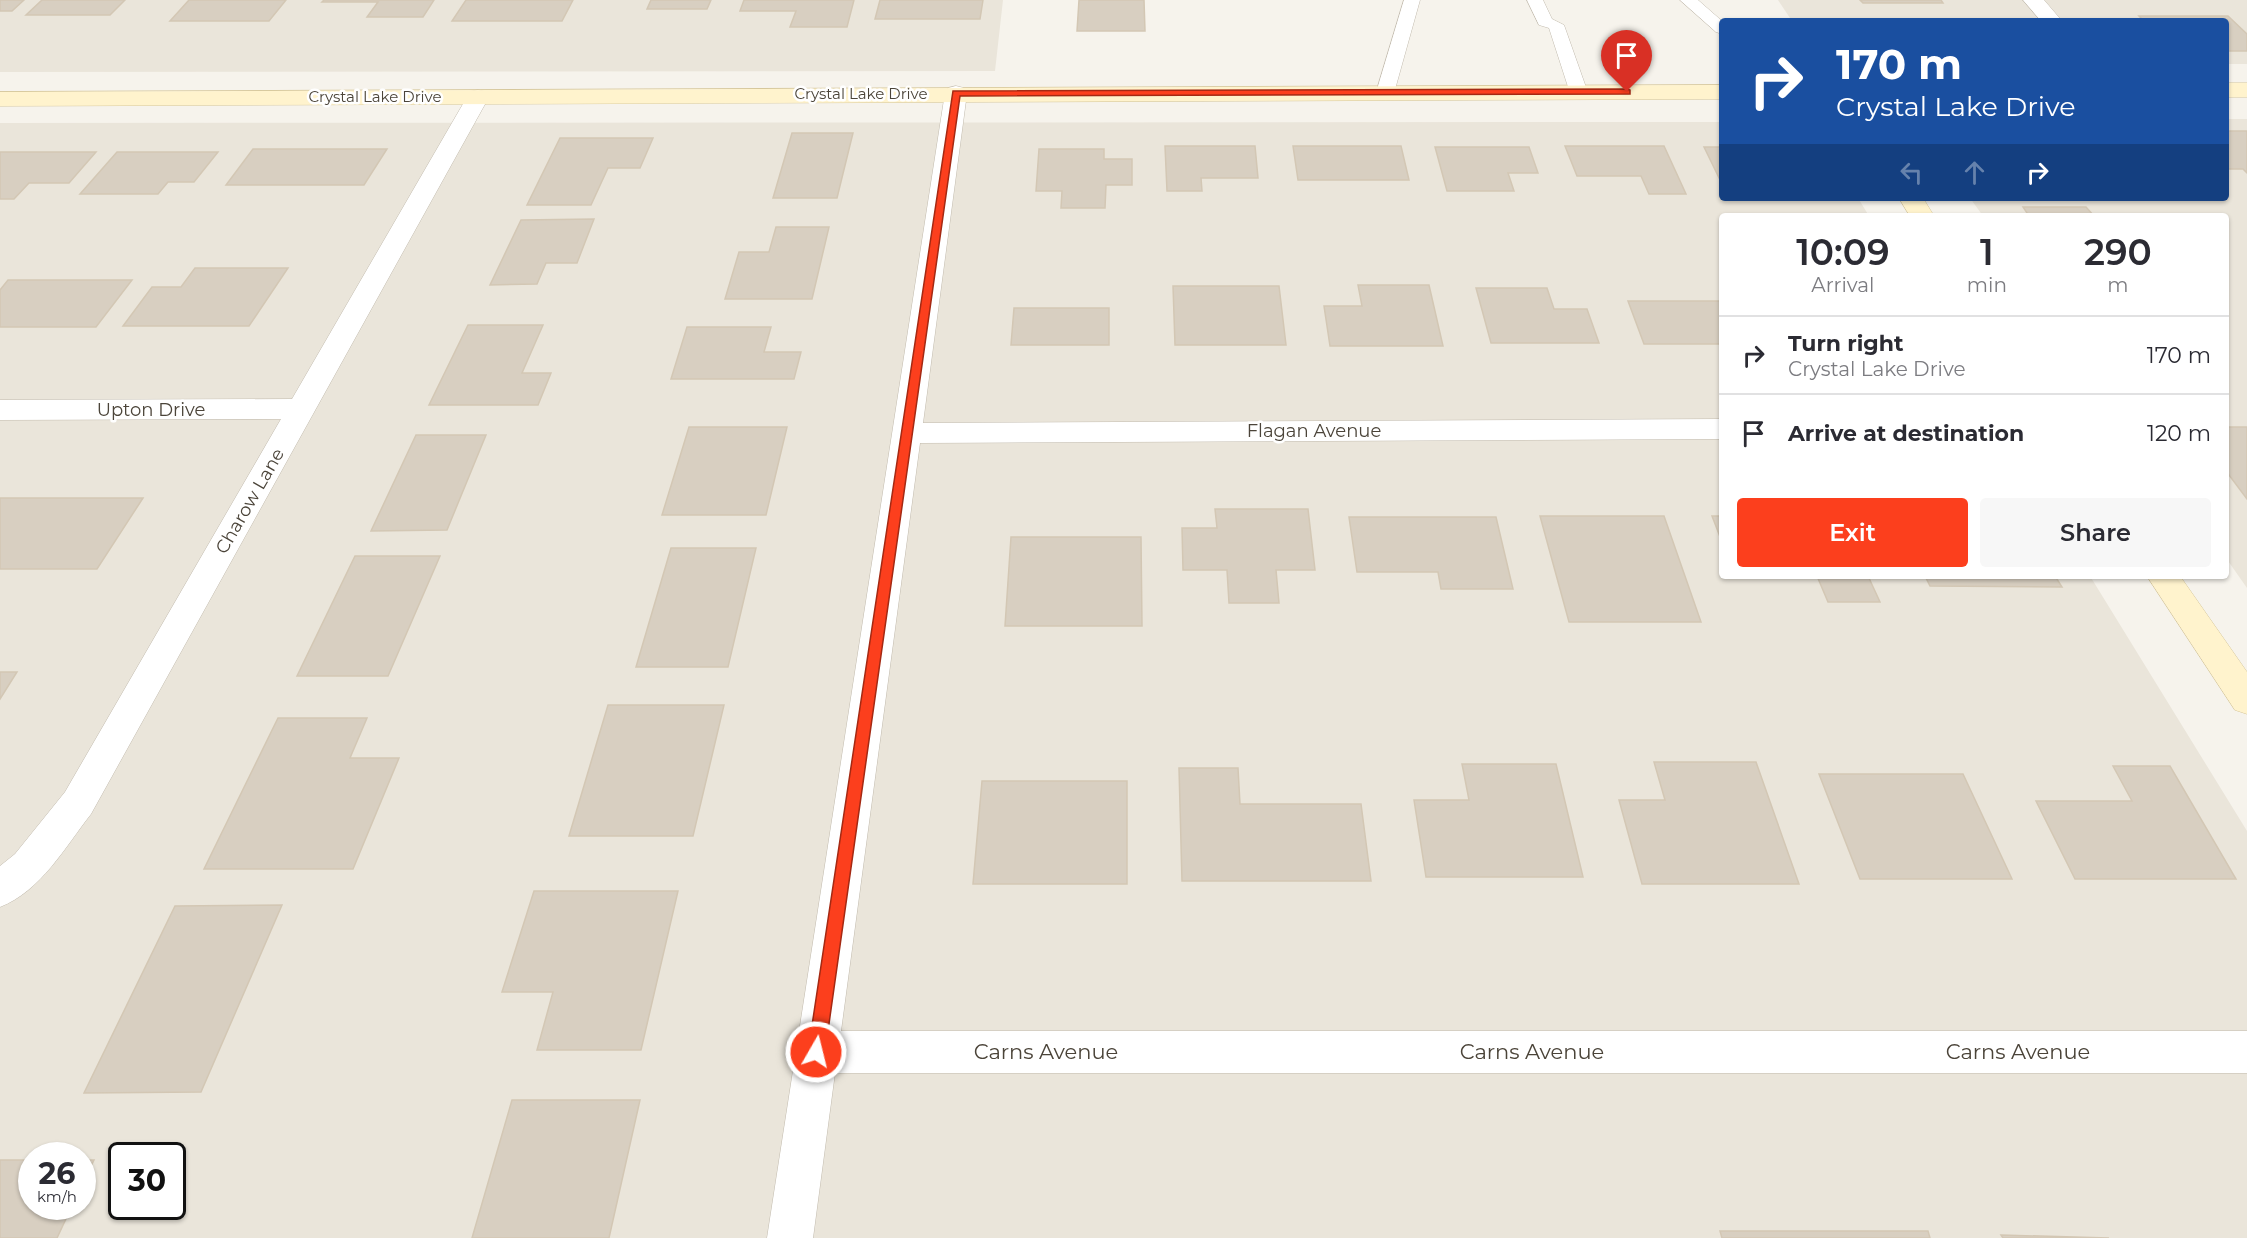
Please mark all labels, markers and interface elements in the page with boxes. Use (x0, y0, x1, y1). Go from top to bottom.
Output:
pin (1601, 30, 1652, 92)
text: 170 m (1836, 38, 1962, 90)
icon: arrive (1610, 39, 1643, 72)
icon: right (1737, 42, 1815, 120)
street label: Crystal Lake Drive (794, 84, 928, 103)
street label: Crystal Lake Drive (308, 87, 442, 106)
text: Crystal Lake Drive (1836, 90, 2076, 123)
icon: left (1895, 156, 1928, 189)
icon: ahead (1958, 156, 1991, 189)
icon: right (2021, 156, 2054, 189)
text: 10:09 (1796, 230, 1890, 274)
text: 1 (1980, 230, 1994, 274)
text: 290 (2084, 230, 2152, 274)
text: Arrival (1811, 273, 1874, 297)
text: min (1967, 273, 2007, 297)
text: m (2107, 273, 2129, 297)
text: Turn right (1788, 330, 1903, 357)
icon: right (1737, 339, 1770, 372)
text: 170 m (2147, 342, 2211, 369)
text: Crystal Lake Drive (1788, 357, 1966, 381)
street label: Upton Drive (97, 399, 205, 421)
icon: arrive (1737, 417, 1770, 450)
street label: Flagan Avenue (1247, 420, 1381, 442)
text: Arrive at destination (1788, 420, 2024, 447)
text: 120 m (2147, 420, 2211, 447)
street label: Charow Lane (211, 444, 289, 558)
button: Exit (1737, 498, 1968, 567)
button: Share (1980, 498, 2211, 567)
position arrow (784, 1020, 848, 1084)
street label: Carns Avenue (974, 1039, 1118, 1064)
street label: Carns Avenue (1460, 1039, 1604, 1064)
street label: Carns Avenue (1946, 1039, 2090, 1064)
speed limit sign: 30 (108, 1142, 186, 1220)
text: 26 (39, 1155, 75, 1192)
text: km/h (37, 1187, 77, 1206)

